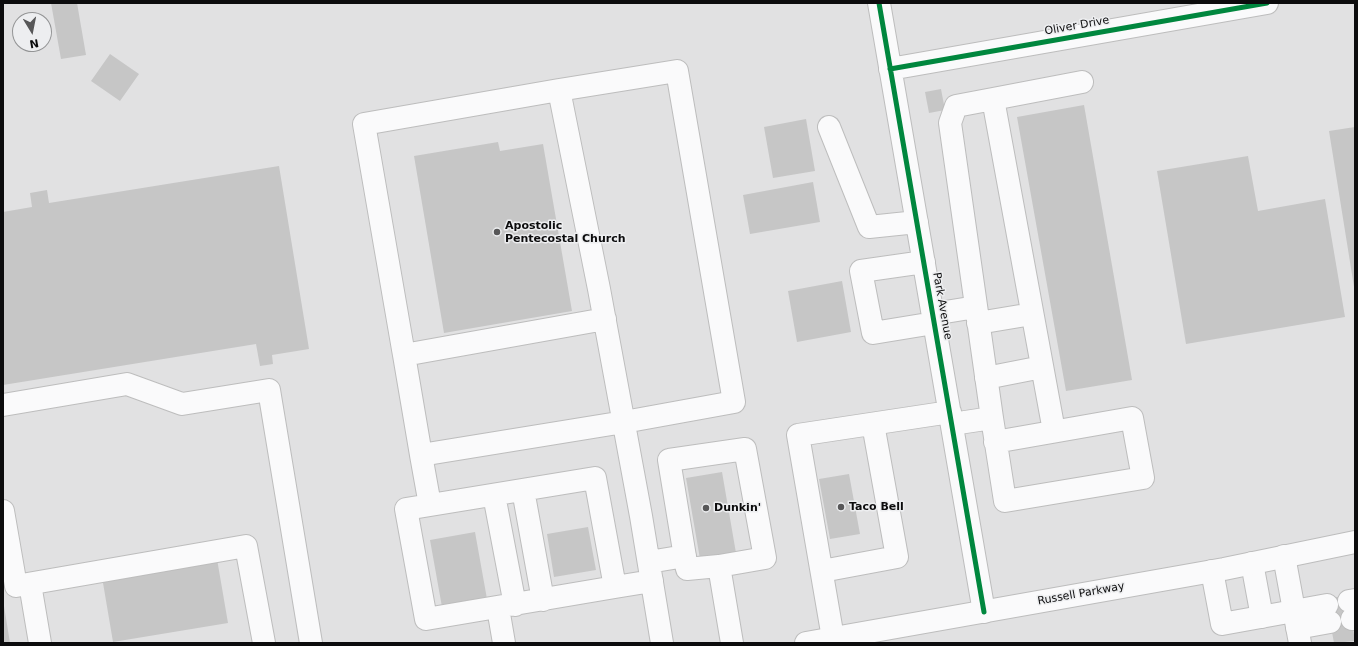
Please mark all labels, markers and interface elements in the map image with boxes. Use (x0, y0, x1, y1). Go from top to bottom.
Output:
north arrow (12, 12, 52, 52)
street label: Oliver Drive (1044, 14, 1110, 38)
text: N (28, 36, 40, 51)
place label: Apostolic Pentecostal Church (505, 219, 625, 245)
marker: Apostolic Pentecostal Church (492, 227, 502, 237)
street label: Park Avenue (930, 271, 954, 341)
place label: Taco Bell (849, 500, 904, 514)
place label: Dunkin' (714, 501, 761, 515)
marker: Taco Bell (836, 502, 846, 512)
marker: Dunkin' (701, 503, 711, 513)
street label: Russell Parkway (1037, 580, 1125, 608)

